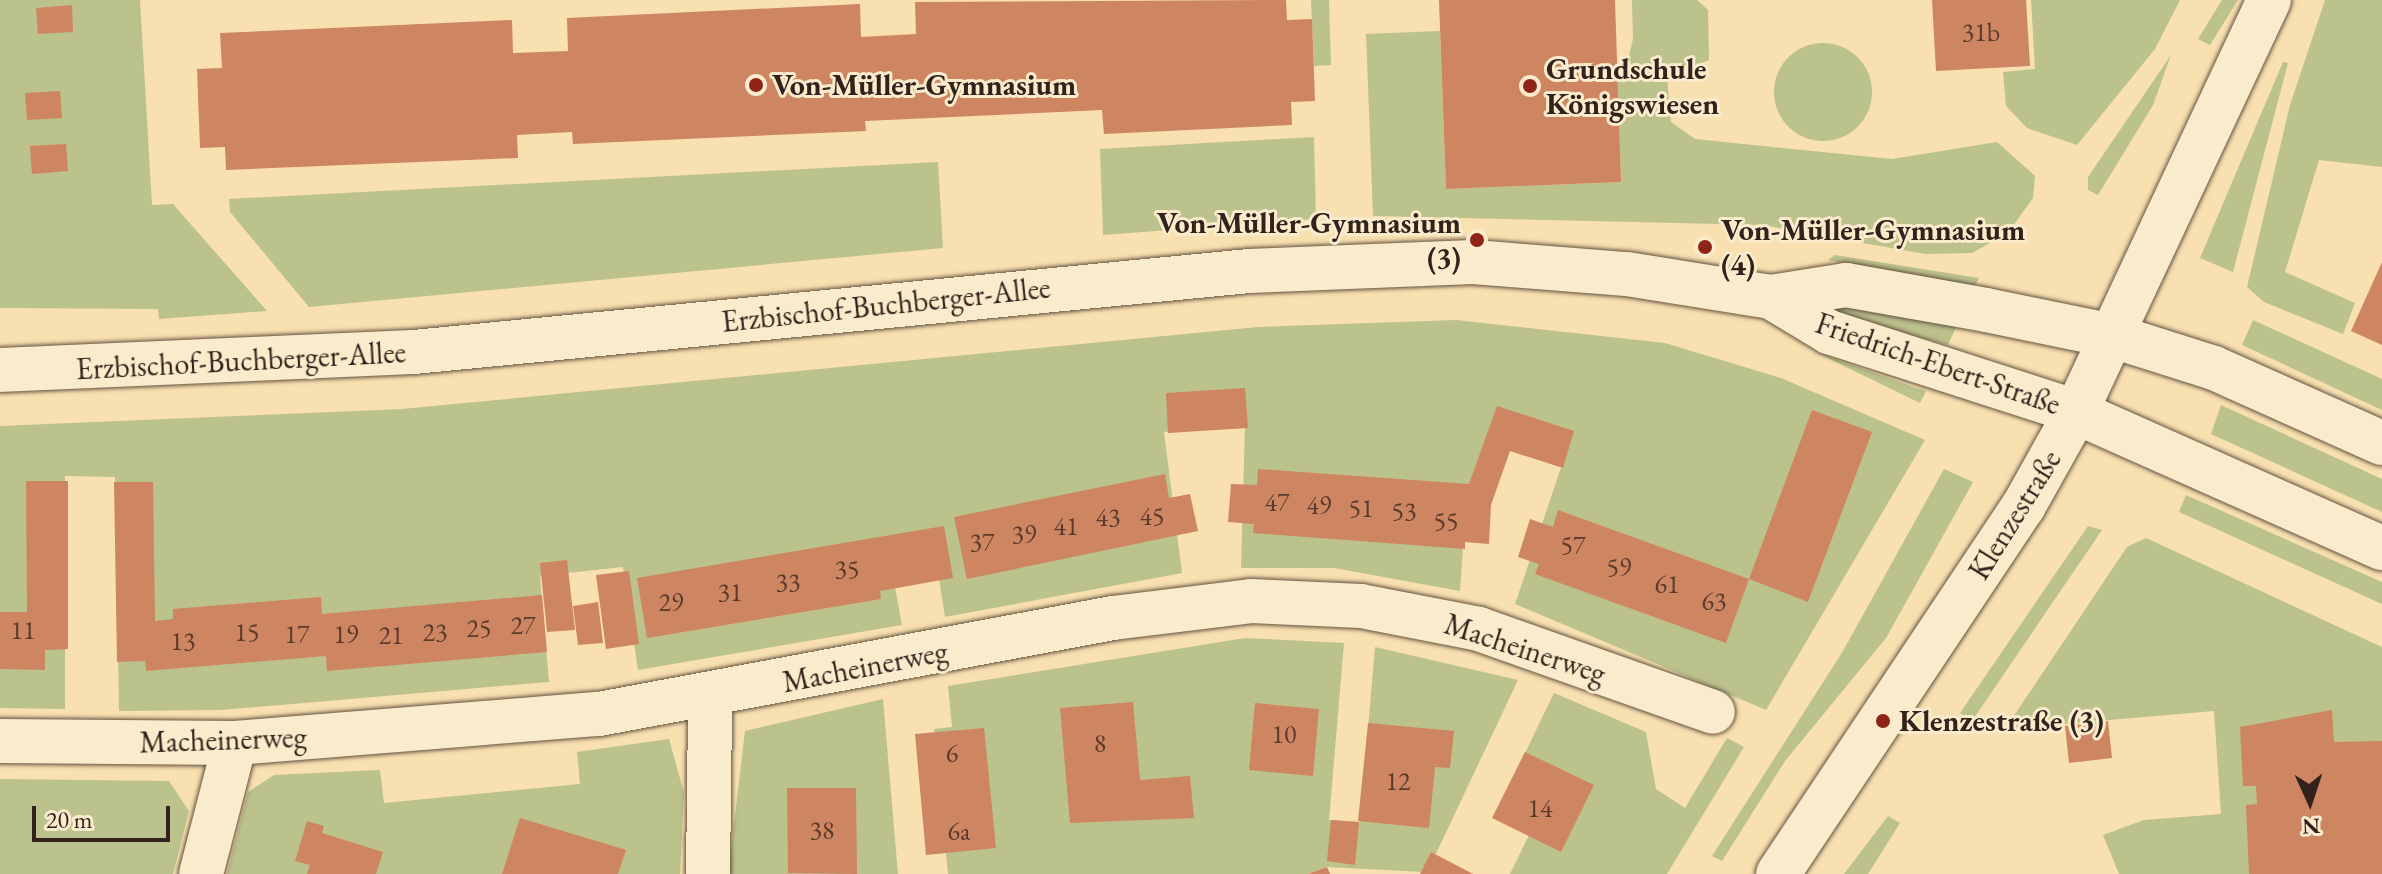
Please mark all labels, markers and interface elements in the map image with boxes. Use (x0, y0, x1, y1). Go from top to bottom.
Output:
house number: 31b (1962, 17, 2000, 49)
place label: Grundschule Königswiesen (1546, 51, 1719, 122)
place label: Von-Müller-Gymnasium (772, 67, 1076, 103)
marker: Von-Müller-Gymnasium (747, 76, 765, 94)
marker: Grundschule Königswiesen (1521, 77, 1539, 95)
place label: Von-Müller-Gymnasium (3) (1157, 205, 1461, 276)
place label: Von-Müller-Gymnasium (4) (1721, 212, 2025, 282)
marker: Von-Müller-Gymnasium (3) (1468, 231, 1486, 249)
marker: Von-Müller-Gymnasium (4) (1696, 238, 1714, 256)
street label: Erzbischof-Buchberger-Allee (720, 270, 1052, 340)
street label: Friedrich-Ebert-Straße (1811, 305, 2065, 423)
street label: Erzbischof-Buchberger-Allee (75, 334, 407, 388)
street label: Klenzestraße (1961, 444, 2069, 586)
house number: 47 (1265, 487, 1289, 519)
house number: 49 (1307, 490, 1331, 522)
house number: 51 (1349, 493, 1373, 525)
house number: 53 (1392, 496, 1416, 528)
house number: 45 (1140, 501, 1164, 533)
house number: 43 (1096, 502, 1120, 534)
house number: 55 (1434, 506, 1458, 538)
house number: 41 (1054, 511, 1078, 543)
house number: 39 (1012, 519, 1036, 551)
house number: 37 (970, 527, 994, 559)
house number: 57 (1561, 530, 1585, 562)
house number: 59 (1607, 552, 1631, 584)
house number: 35 (835, 554, 859, 586)
house number: 33 (776, 567, 800, 599)
house number: 61 (1655, 569, 1679, 601)
house number: 31 (718, 577, 742, 609)
house number: 63 (1702, 586, 1726, 618)
house number: 29 (659, 587, 683, 619)
street label: Macheinerweg (1440, 606, 1610, 692)
house number: 27 (511, 610, 535, 642)
house number: 25 (467, 613, 491, 645)
house number: 11 (11, 615, 35, 647)
house number: 15 (235, 617, 259, 649)
house number: 23 (423, 617, 447, 649)
house number: 17 (285, 619, 309, 651)
house number: 19 (334, 619, 358, 651)
house number: 21 (379, 620, 403, 652)
house number: 13 (171, 626, 195, 658)
street label: Macheinerweg (779, 633, 951, 701)
place label: Klenzestraße (3) (1899, 703, 2104, 739)
marker: Klenzestraße (3) (1874, 712, 1892, 730)
street label: Macheinerweg (139, 719, 307, 761)
house number: 10 (1272, 719, 1296, 751)
house number: 8 (1094, 728, 1106, 760)
house number: 6 (946, 738, 958, 770)
north arrow (2270, 762, 2350, 842)
house number: 12 (1386, 766, 1410, 798)
scale bar (36, 790, 174, 840)
house number: 14 (1528, 793, 1552, 825)
text: 20 m (46, 804, 93, 835)
text: N (2302, 812, 2321, 841)
house number: 38 (810, 815, 834, 847)
house number: 6a (948, 816, 970, 848)

